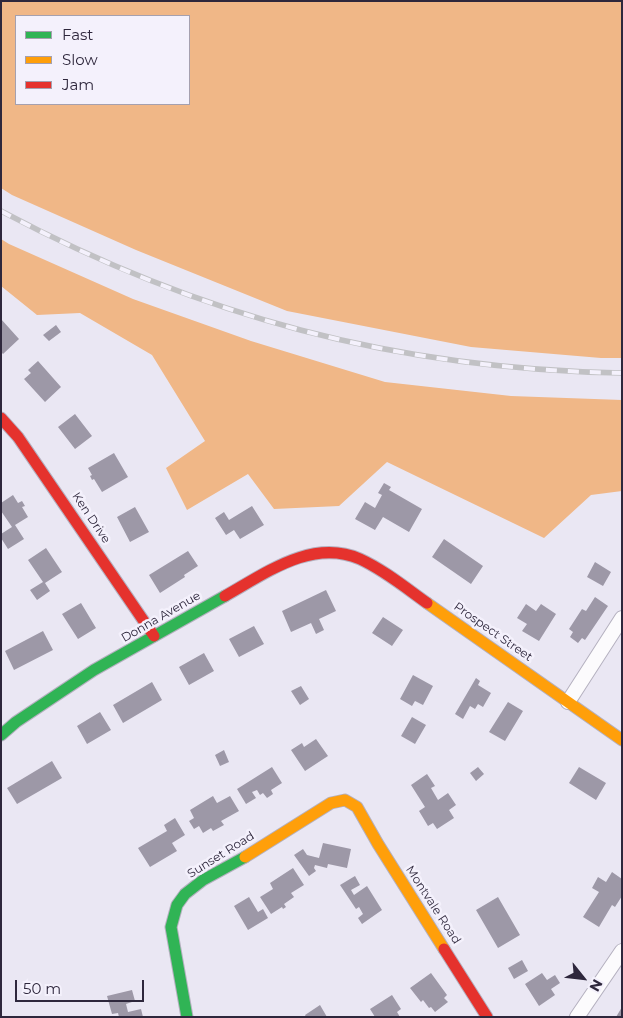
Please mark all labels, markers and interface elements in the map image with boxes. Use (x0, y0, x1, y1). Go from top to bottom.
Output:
legend (15, 15, 190, 105)
text: Fast (62, 25, 93, 44)
text: Slow (62, 50, 98, 69)
text: Jam (62, 75, 94, 94)
street label: Ken Drive (69, 490, 113, 546)
street label: Donna Avenue (119, 588, 203, 646)
street label: Prospect Street (451, 599, 535, 665)
street label: Sunset Road (185, 829, 257, 881)
street label: Montvale Road (402, 863, 464, 947)
north arrow (558, 953, 608, 1003)
scale bar (18, 970, 146, 1002)
text: N (586, 976, 607, 995)
text: 50 m (23, 979, 61, 998)

